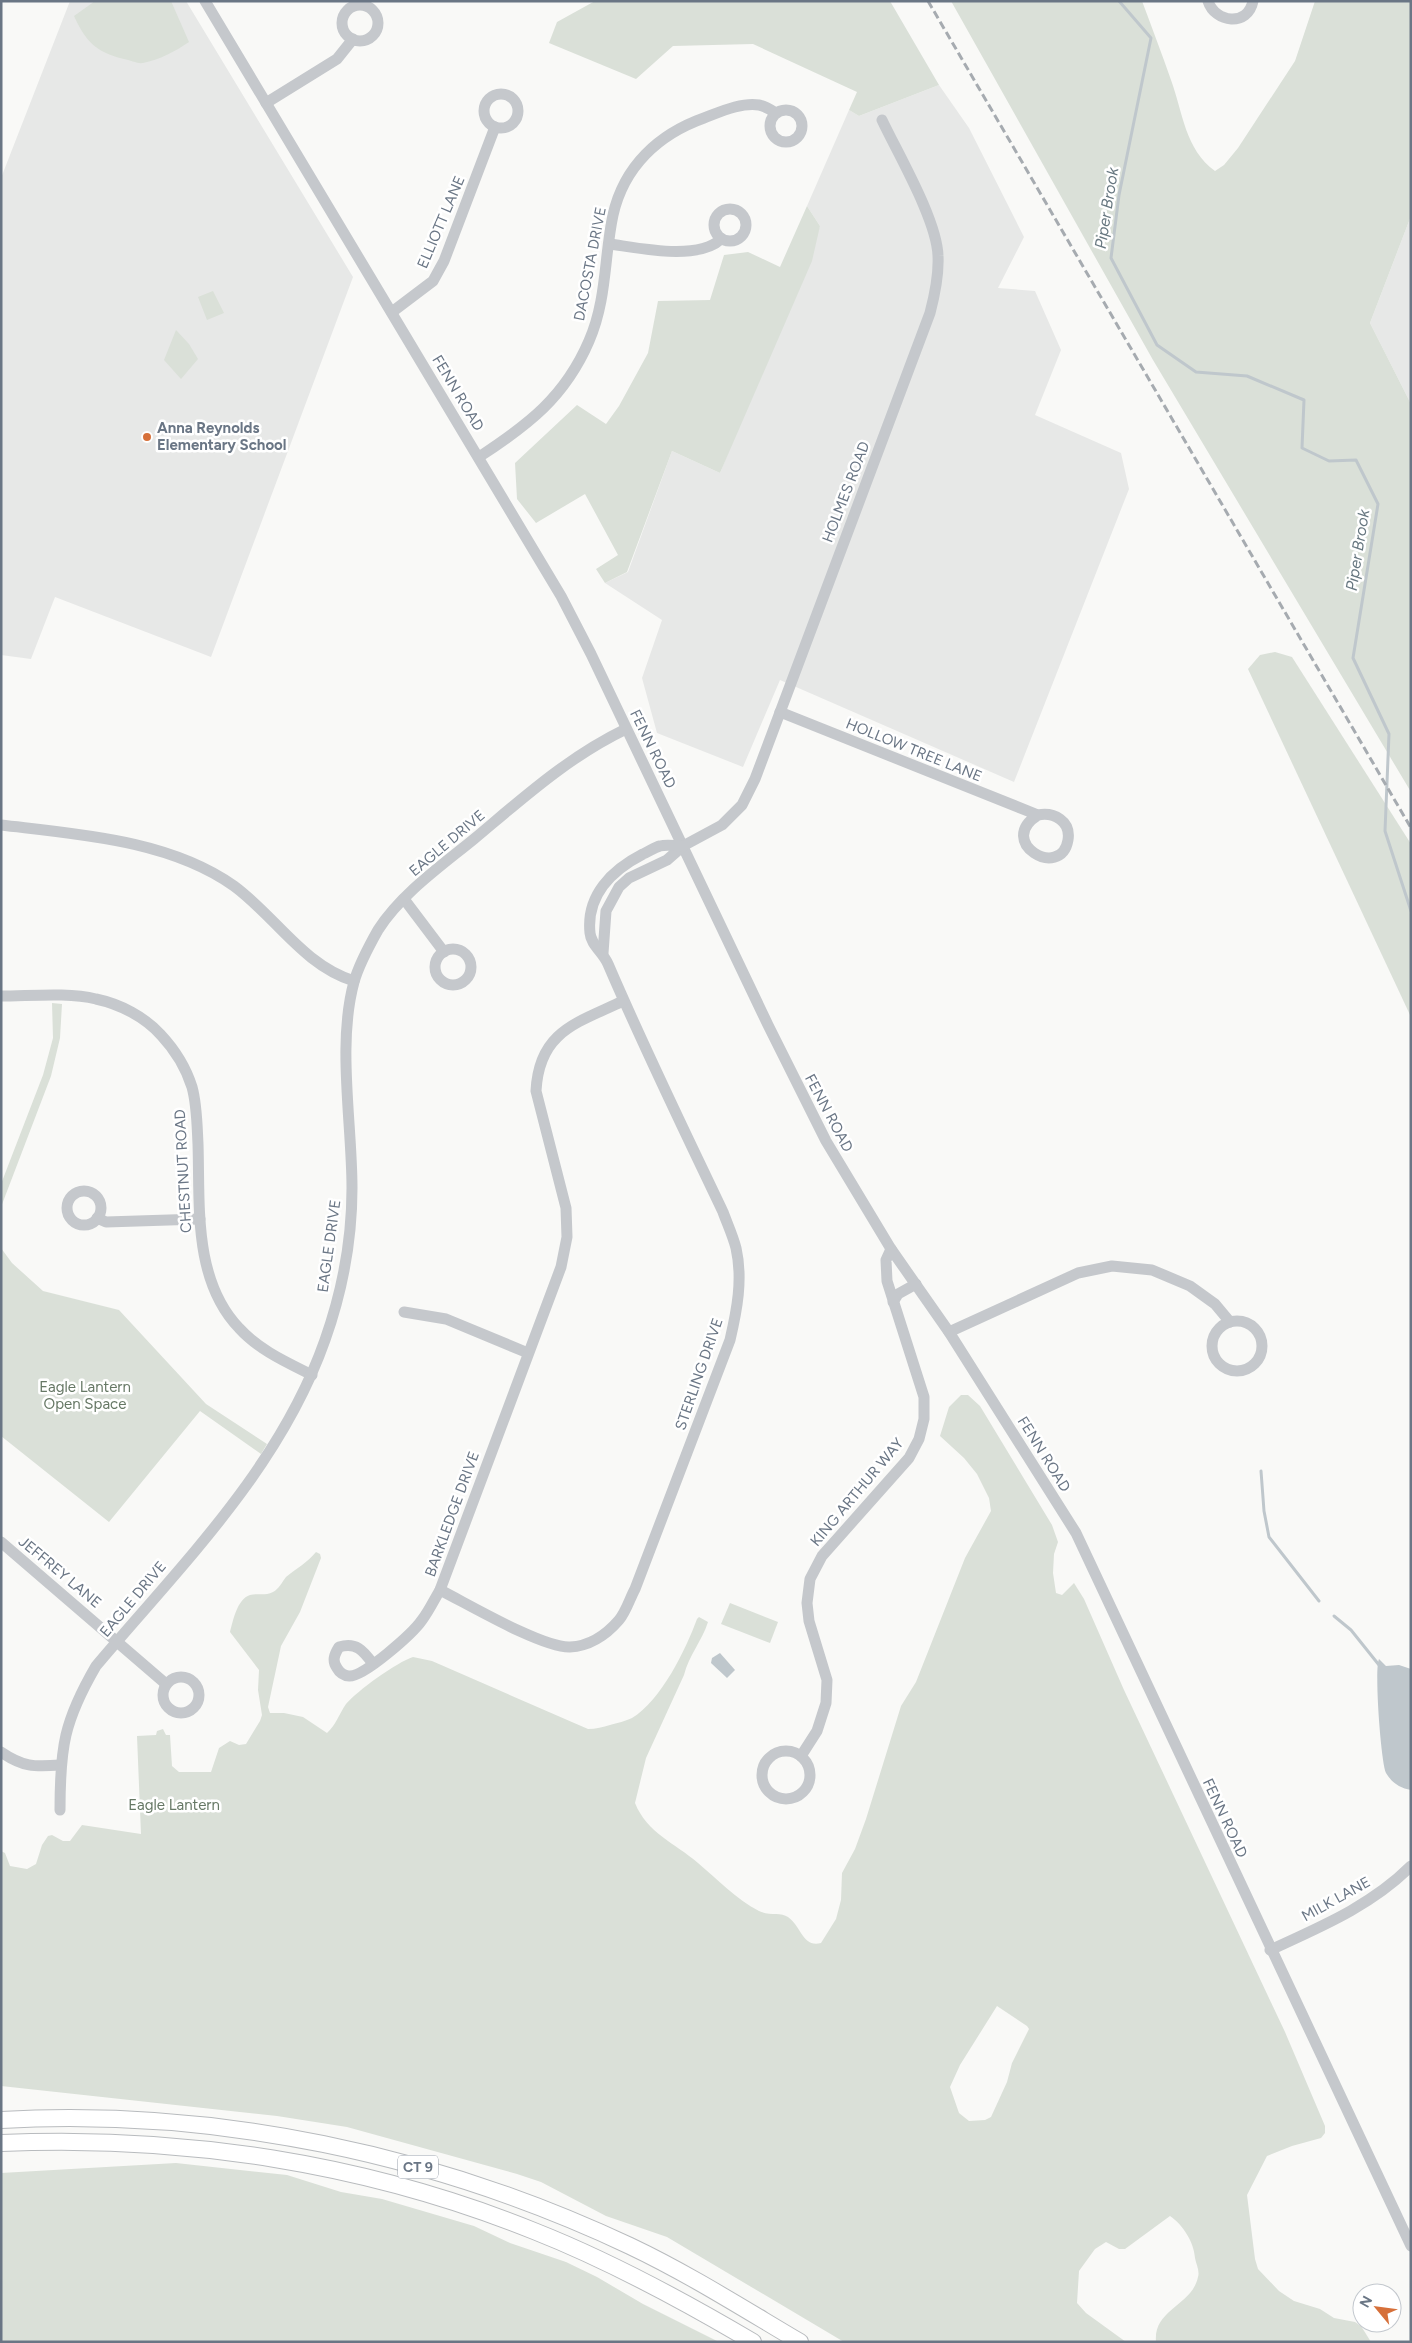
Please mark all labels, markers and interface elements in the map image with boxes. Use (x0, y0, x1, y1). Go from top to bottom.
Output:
water label: Piper Brook (1091, 165, 1122, 250)
street label: ELLIOTT LANE (413, 173, 469, 271)
street label: DACOSTA DRIVE (570, 205, 610, 323)
street label: FENN ROAD (428, 352, 488, 434)
place label: Anna Reynolds Elementary School (157, 419, 287, 454)
marker: Anna Reynolds Elementary School (141, 431, 153, 443)
street label: HOLMES ROAD (818, 439, 874, 545)
water label: Piper Brook (1342, 507, 1373, 592)
street label: FENN ROAD (626, 707, 680, 791)
street label: HOLLOW TREE LANE (843, 714, 985, 786)
street label: EAGLE DRIVE (405, 806, 489, 880)
street label: FENN ROAD (801, 1071, 857, 1155)
street label: CHESTNUT ROAD (171, 1109, 195, 1233)
street label: EAGLE DRIVE (314, 1198, 344, 1294)
street label: STERLING DRIVE (671, 1316, 727, 1432)
park label: Eagle Lantern Open Space (39, 1378, 131, 1413)
street label: FENN ROAD (1014, 1413, 1074, 1495)
street label: KING ARTHUR WAY (807, 1434, 907, 1550)
street label: BARKLEDGE DRIVE (421, 1449, 483, 1579)
street label: JEFFREY LANE (15, 1532, 105, 1612)
street label: EAGLE DRIVE (96, 1557, 170, 1641)
street label: FENN ROAD (1199, 1775, 1251, 1861)
park label: Eagle Lantern (128, 1796, 220, 1814)
street label: MILK LANE (1298, 1873, 1374, 1925)
road number: CT 9 (398, 2156, 438, 2178)
north arrow (1352, 2283, 1402, 2333)
text: N (1356, 2293, 1376, 2311)

